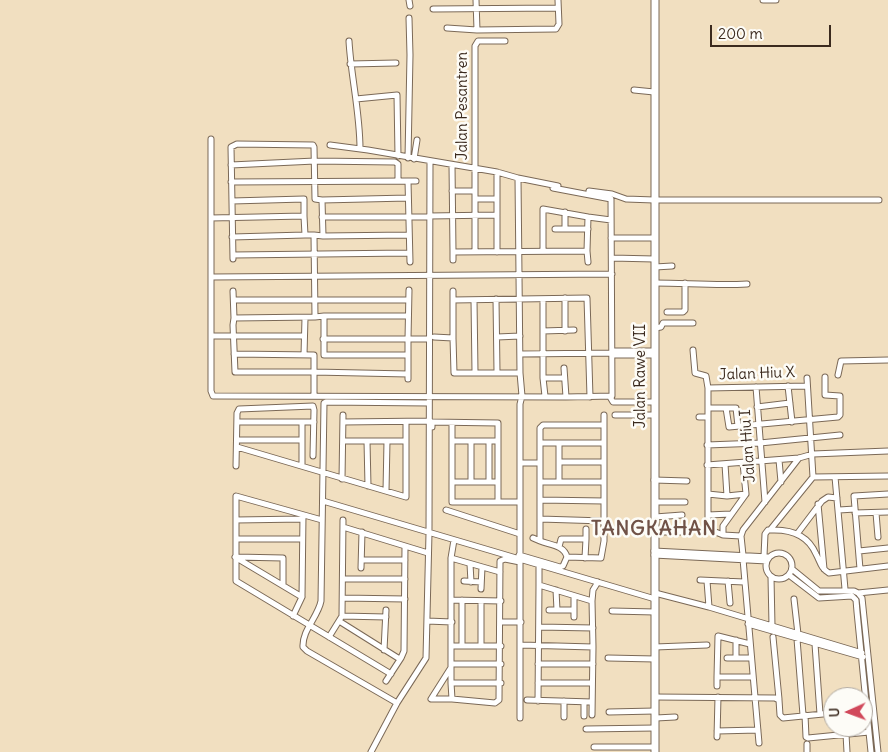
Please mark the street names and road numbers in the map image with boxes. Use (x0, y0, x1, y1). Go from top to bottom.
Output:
street label: Jalan Pesantren (454, 52, 472, 160)
street label: Jalan Rawe VII (632, 324, 650, 428)
street label: Jalan Hiu X (719, 364, 795, 384)
street label: Jalan Hiu I (736, 409, 760, 483)

